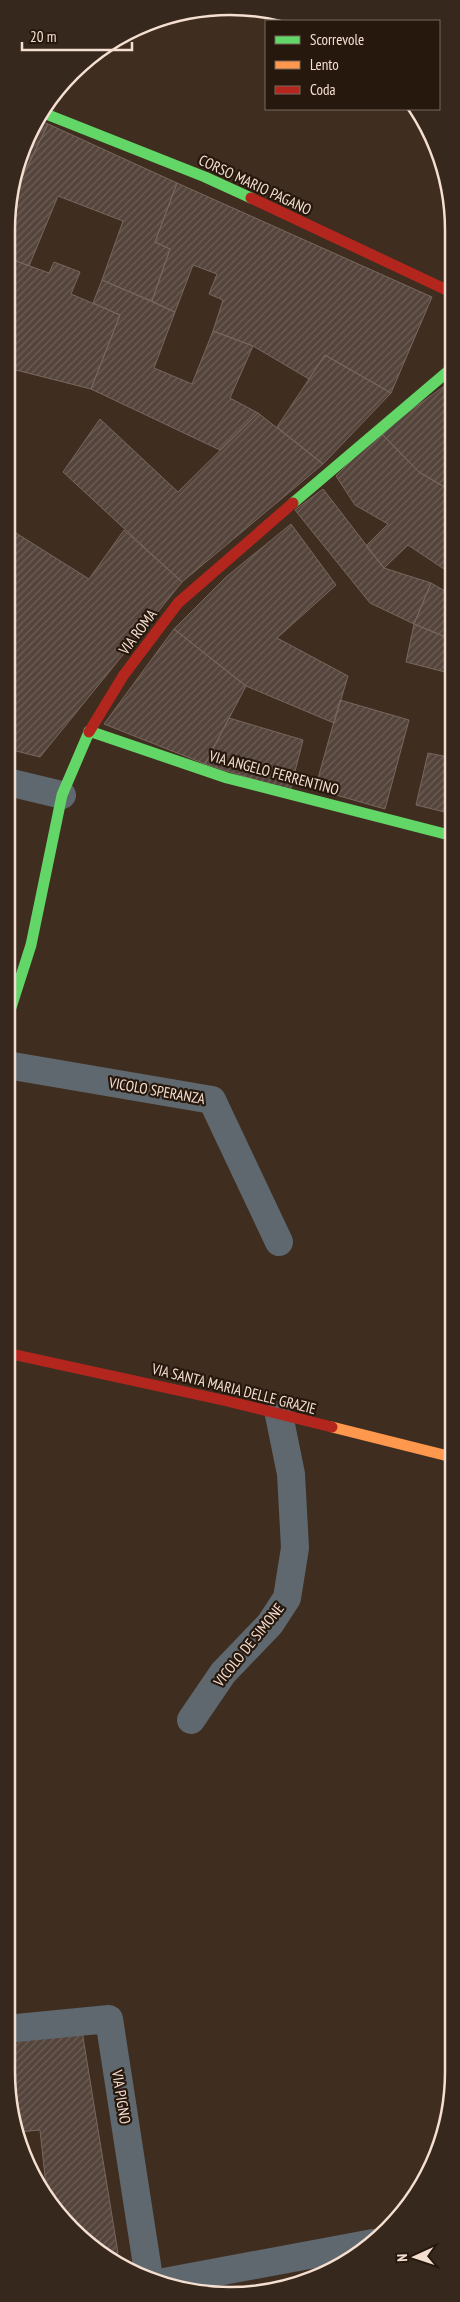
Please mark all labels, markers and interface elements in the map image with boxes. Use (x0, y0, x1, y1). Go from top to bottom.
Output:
scale bar (22, 20, 132, 52)
legend (265, 20, 440, 110)
text: 20 m (30, 27, 56, 46)
text: Scorrevole (310, 30, 364, 49)
text: Lento (310, 55, 339, 74)
text: Coda (310, 80, 335, 99)
street label: CORSO MARIO PAGANO (196, 150, 315, 219)
street label: VIA ROMA (114, 605, 161, 659)
street label: VIA ANGELO FERRENTINO (206, 746, 341, 799)
street label: VICOLO SPERANZA (107, 1073, 207, 1108)
street label: VIA SANTA MARIA DELLE GRAZIE (149, 1359, 318, 1418)
street label: VICOLO DE SIMONE (209, 1599, 288, 1691)
street label: VIA PIGNO (108, 2068, 135, 2125)
north arrow (390, 2232, 440, 2282)
text: N (393, 2253, 411, 2262)

